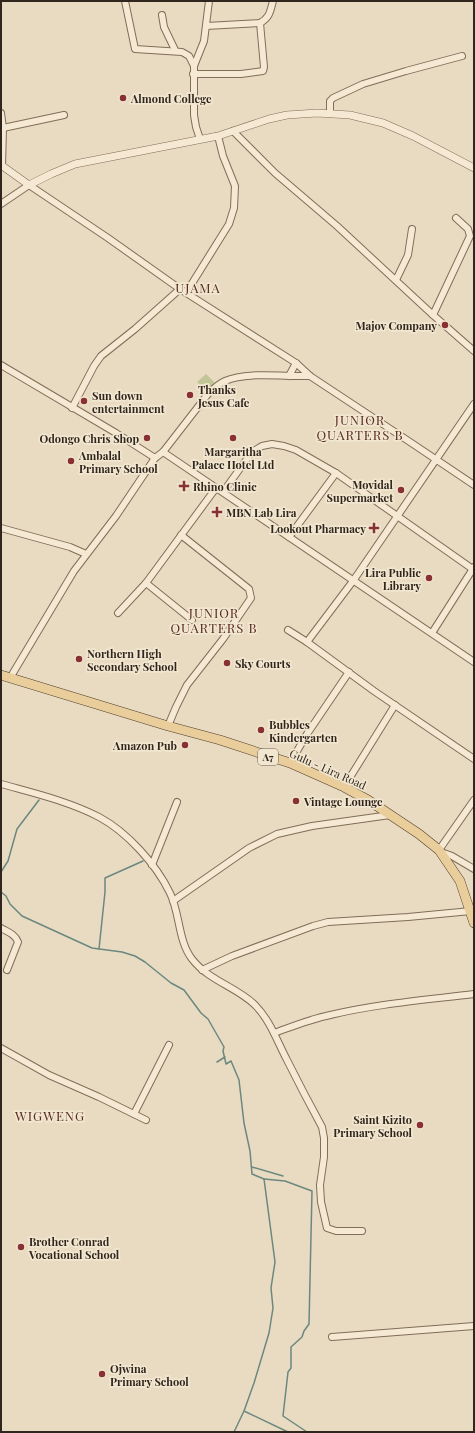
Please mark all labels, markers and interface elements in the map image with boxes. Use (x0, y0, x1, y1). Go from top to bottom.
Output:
place label: Almond College (130, 91, 212, 106)
marker: Almond College (118, 93, 128, 103)
district label: UJAMA (175, 279, 221, 296)
place label: Majov Company (355, 318, 437, 333)
marker: Majov Company (440, 320, 450, 330)
place label: Thanks Jesus Cafe (197, 382, 250, 410)
place label: Sun down entertainment (92, 388, 165, 416)
marker: Thanks Jesus Cafe (185, 390, 195, 400)
marker: Sun down entertainment (79, 396, 89, 406)
district label: JUNIOR QUARTERS B (316, 411, 404, 443)
place label: Odongo Chris Shop (40, 431, 139, 446)
marker: Odongo Chris Shop (142, 433, 152, 443)
marker: Margaritha Palace Hotel Ltd (228, 433, 238, 443)
place label: Margaritha Palace Hotel Ltd (192, 444, 275, 472)
place label: Ambalal Primary School (78, 448, 158, 476)
marker: Ambalal Primary School (66, 456, 76, 466)
place label: Movidal Supermarket (327, 477, 394, 505)
place label: Rhino Clinic (193, 479, 257, 494)
marker: Rhino Clinic (178, 480, 190, 492)
marker: Movidal Supermarket (396, 485, 406, 495)
place label: MBN Lab Lira (226, 505, 297, 520)
marker: MBN Lab Lira (211, 506, 223, 518)
place label: Lookout Pharmacy (270, 521, 366, 536)
marker: Lookout Pharmacy (369, 523, 379, 533)
place label: Lira Public Library (365, 565, 422, 593)
marker: Lira Public Library (424, 573, 434, 583)
district label: JUNIOR QUARTERS B (170, 604, 258, 636)
place label: Northern High Secondary School (87, 646, 178, 674)
marker: Northern High Secondary School (74, 654, 84, 664)
place label: Sky Courts (235, 656, 291, 671)
marker: Sky Courts (222, 658, 232, 668)
place label: Bubbles Kindergarten (269, 717, 337, 745)
marker: Bubbles Kindergarten (256, 725, 266, 735)
place label: Amazon Pub (112, 738, 178, 753)
marker: Amazon Pub (180, 740, 190, 750)
street label: Gulu - Lira Road (287, 745, 369, 793)
road number: A7 (258, 749, 278, 765)
place label: Vintage Lounge (303, 794, 383, 809)
marker: Vintage Lounge (291, 796, 301, 806)
district label: WIGWENG (14, 1107, 85, 1124)
place label: Saint Kizito Primary School (333, 1112, 413, 1140)
marker: Saint Kizito Primary School (415, 1120, 425, 1130)
place label: Brother Conrad Vocational School (28, 1234, 120, 1262)
marker: Brother Conrad Vocational School (16, 1242, 26, 1252)
place label: Ojwina Primary School (110, 1361, 189, 1389)
marker: Ojwina Primary School (97, 1369, 107, 1379)

